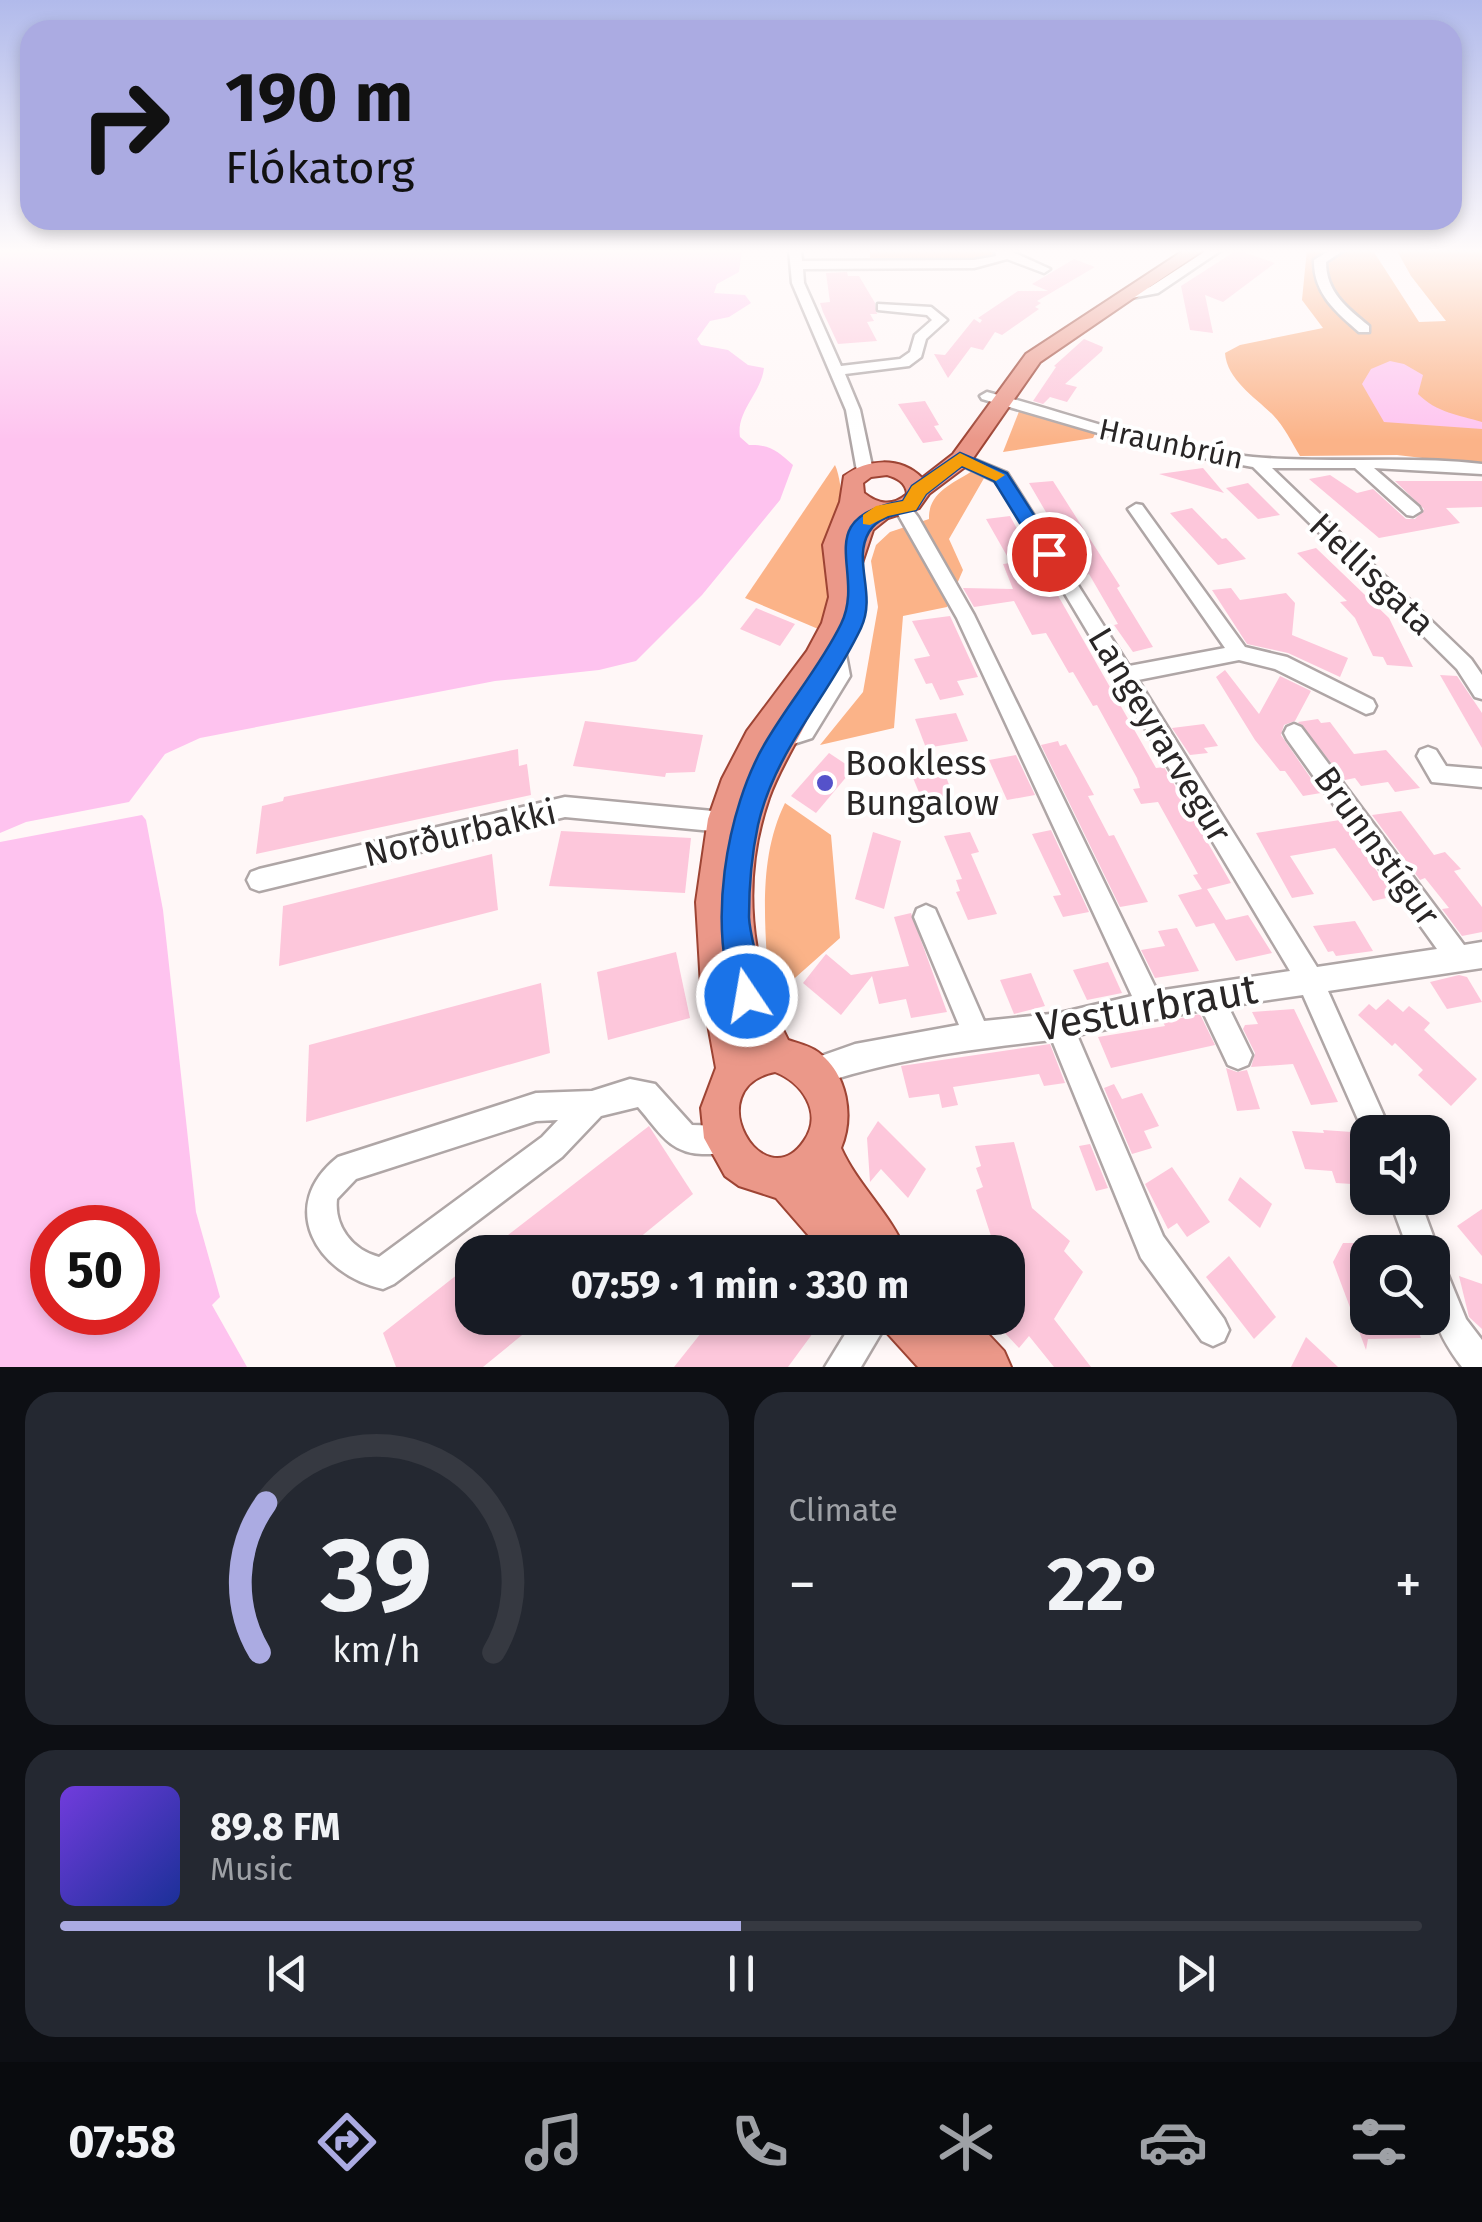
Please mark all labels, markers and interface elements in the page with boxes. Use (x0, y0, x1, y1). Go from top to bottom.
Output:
text: 190 m (225, 56, 413, 140)
icon: right (60, 60, 190, 190)
text: Flókatorg (225, 141, 415, 195)
street label: Hraunbrún (1095, 411, 1247, 477)
street label: Hellisgata (1301, 504, 1443, 644)
pin (1007, 512, 1092, 597)
icon: arrive (1022, 527, 1077, 582)
street label: Langeyrarvegur (1079, 620, 1241, 850)
place label: Bookless Bungalow (845, 742, 999, 824)
street label: Brunnstígur (1305, 758, 1449, 934)
marker: Bookless Bungalow (814, 772, 836, 794)
street label: Norðurbakki (360, 791, 560, 875)
position arrow (695, 944, 799, 1048)
street label: Vesturbraut (1033, 964, 1262, 1052)
map controls (1350, 1115, 1450, 1335)
button: sound (1350, 1115, 1450, 1215)
speed limit sign: 50 (30, 1205, 160, 1335)
button: search (1350, 1235, 1450, 1335)
text: 07:59 · 1 min · 330 m (571, 1262, 909, 1308)
text: Climate (789, 1491, 898, 1529)
text: 39 (320, 1513, 432, 1638)
text: 22° (1047, 1540, 1164, 1630)
text: − (789, 1552, 816, 1618)
text: + (1395, 1552, 1422, 1618)
text: km/h (333, 1629, 421, 1671)
text: 89.8 FM (210, 1804, 340, 1850)
text: Music (210, 1850, 293, 1888)
icon: previous (260, 1946, 315, 2001)
icon: pause (714, 1946, 769, 2001)
icon: next (1168, 1946, 1223, 2001)
icon: directions (312, 2107, 382, 2177)
icon: music (519, 2107, 589, 2177)
icon: phone (725, 2107, 795, 2177)
icon: climate (931, 2107, 1001, 2177)
icon: car (1138, 2107, 1208, 2177)
icon: filters (1344, 2107, 1414, 2177)
text: 07:58 (68, 2115, 176, 2169)

